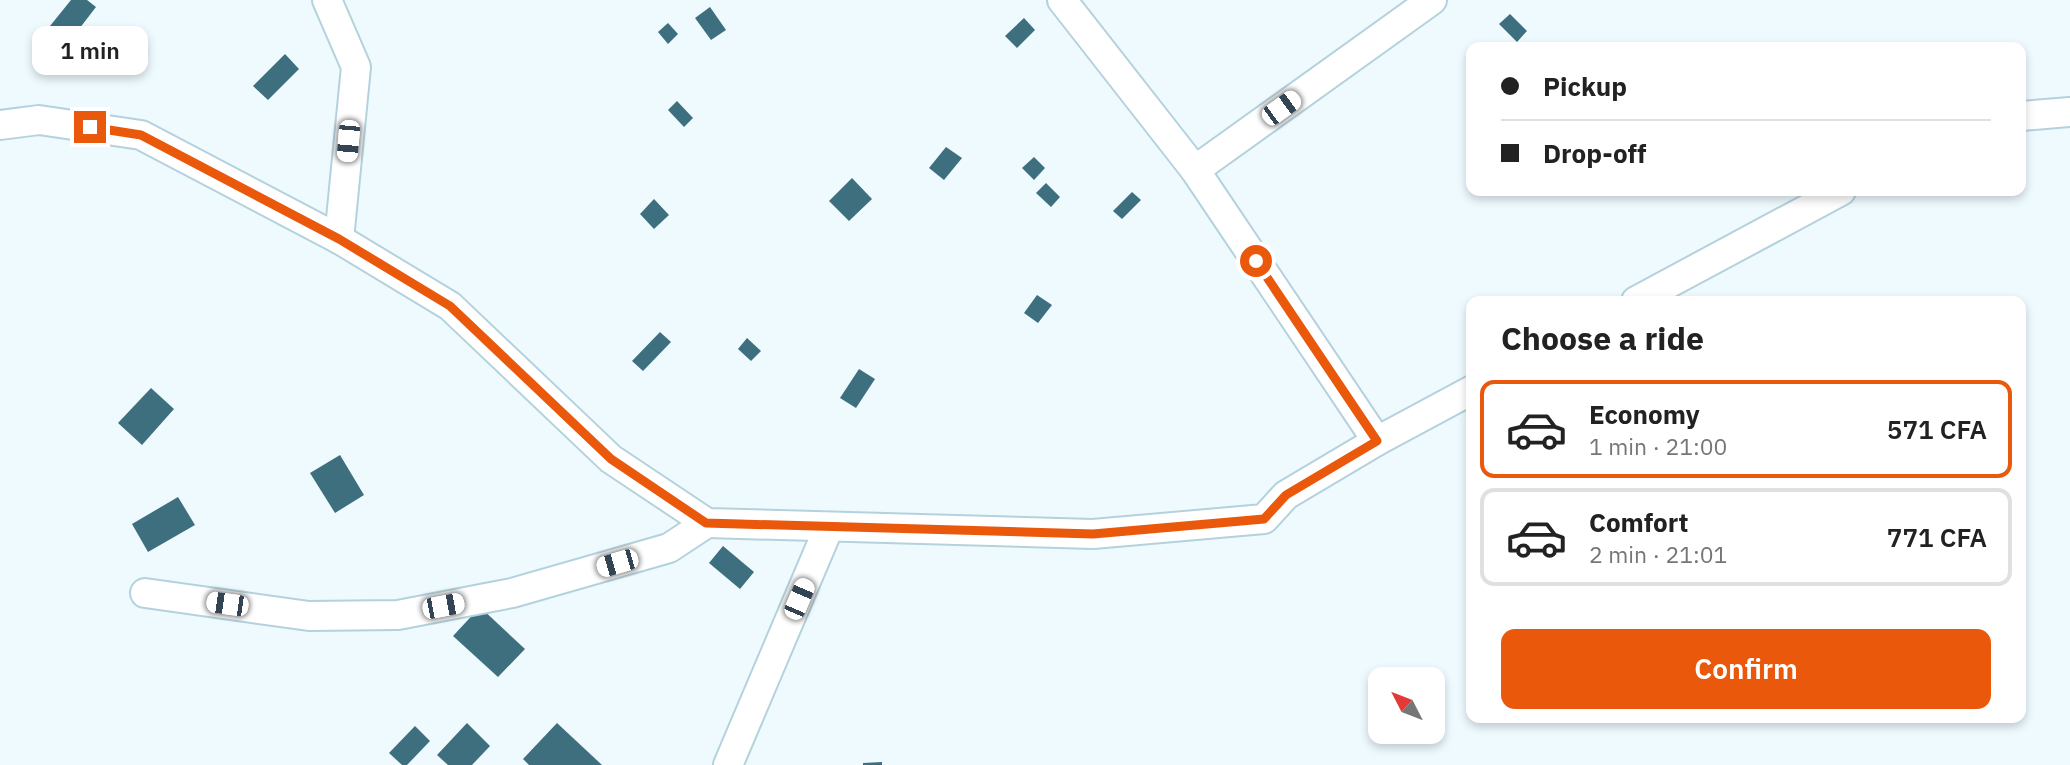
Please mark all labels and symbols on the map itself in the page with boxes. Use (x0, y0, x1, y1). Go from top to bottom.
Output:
callout: 1 min (32, 25, 148, 74)
car (1258, 87, 1305, 129)
route end (74, 111, 106, 143)
car (336, 119, 361, 163)
route start (1240, 245, 1272, 277)
car (594, 547, 641, 579)
car (782, 576, 817, 622)
car (205, 591, 250, 617)
car (421, 592, 466, 620)
north arrow (1368, 667, 1446, 744)

